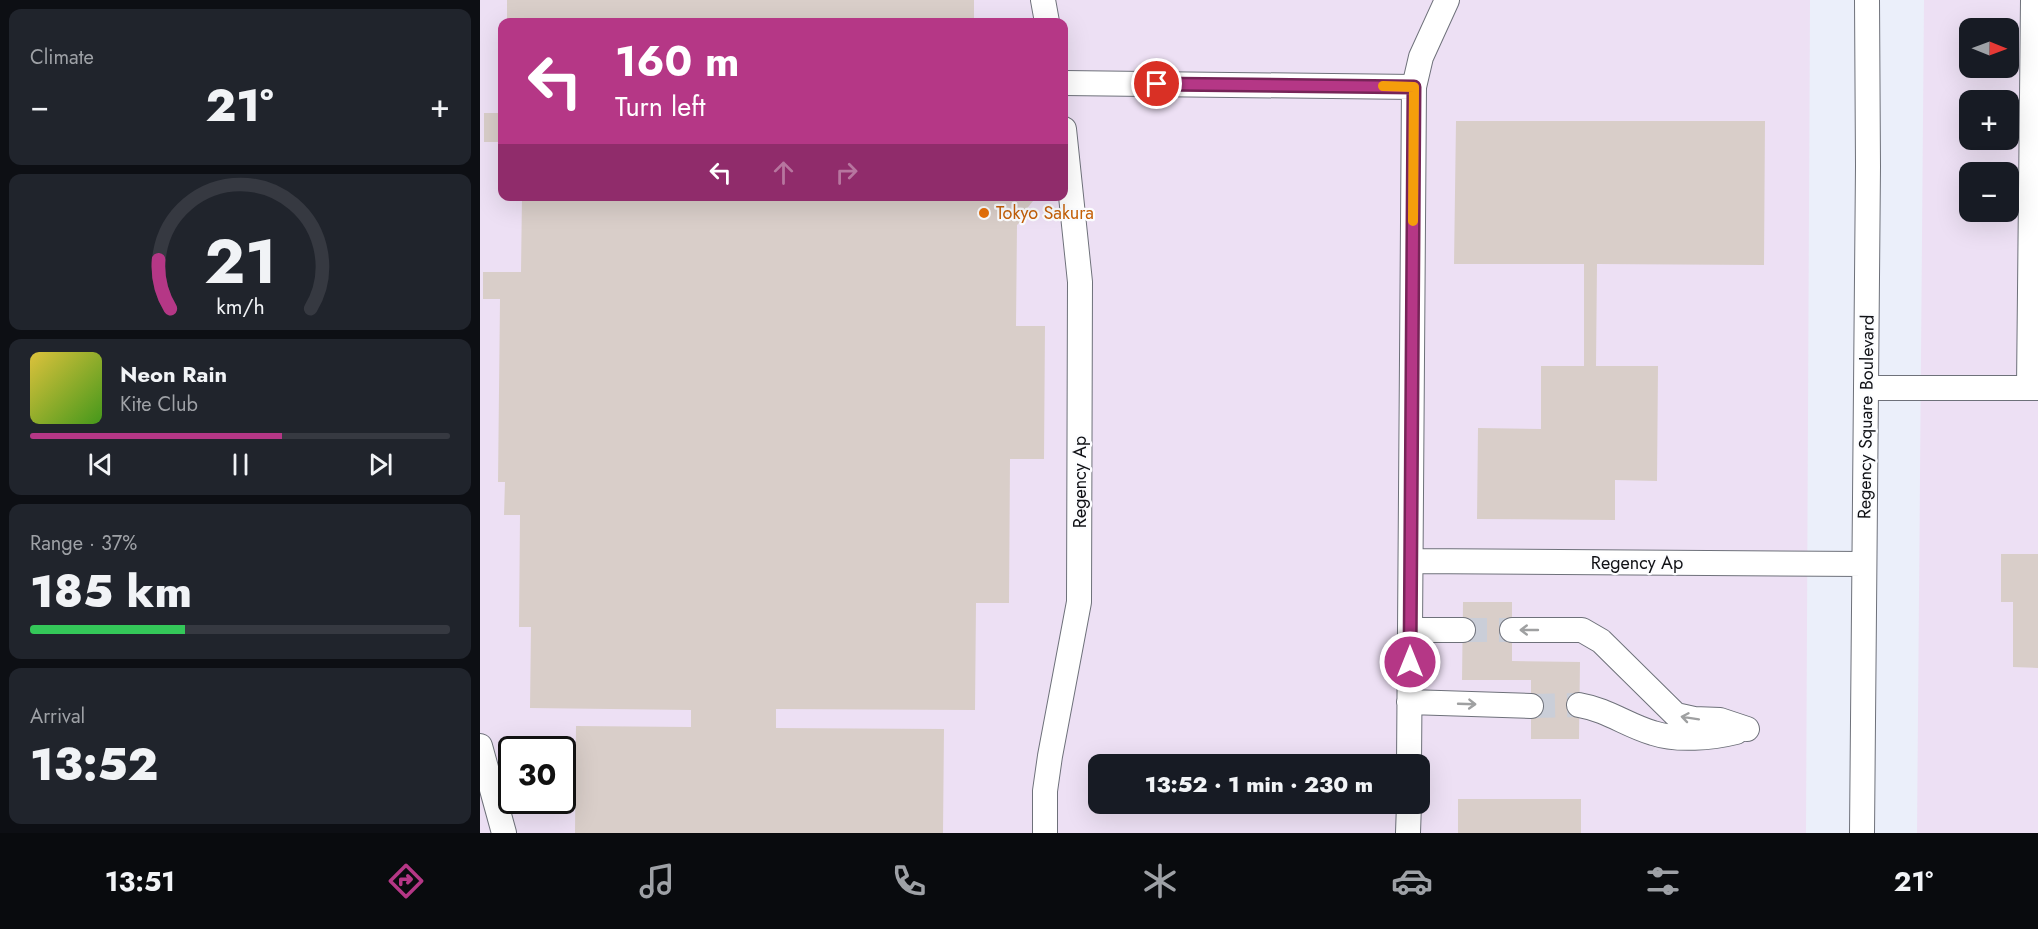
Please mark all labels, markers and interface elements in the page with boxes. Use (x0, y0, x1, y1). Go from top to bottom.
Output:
north arrow (1959, 18, 2019, 78)
map controls (1959, 18, 2019, 222)
text: 160 m (615, 31, 739, 92)
icon: left (516, 42, 594, 120)
text: Climate (30, 43, 94, 72)
pin (1131, 58, 1182, 109)
icon: arrive (1140, 67, 1173, 100)
text: 21° (206, 73, 274, 138)
text: − (30, 82, 49, 129)
text: + (430, 82, 450, 129)
text: Turn left (615, 87, 705, 126)
button: + (1959, 90, 2019, 150)
icon: left (704, 156, 737, 189)
icon: ahead (767, 156, 800, 189)
icon: right (830, 156, 863, 189)
button: − (1959, 162, 2019, 222)
place label: Tokyo Sakura (996, 200, 1094, 226)
marker: Tokyo Sakura (977, 206, 991, 220)
text: 21 (204, 216, 276, 306)
text: km/h (216, 291, 264, 322)
street label: Regency Square Boulevard (1851, 315, 1881, 519)
text: Neon Rain (120, 358, 227, 390)
text: Kite Club (120, 390, 198, 419)
street label: Regency Ap (1067, 436, 1093, 528)
icon: previous (84, 448, 117, 481)
icon: pause (224, 448, 257, 481)
icon: next (364, 448, 397, 481)
text: Range · 37% (30, 529, 137, 558)
street label: Regency Ap (1591, 550, 1683, 576)
text: 185 km (30, 559, 192, 624)
one-way arrow (1519, 624, 1539, 636)
position arrow (1378, 630, 1442, 694)
one-way arrow (1457, 698, 1477, 710)
text: Arrival (30, 702, 85, 731)
one-way arrow (1680, 712, 1700, 723)
text: 13:52 (30, 732, 158, 797)
speed limit sign: 30 (498, 736, 576, 814)
text: 13:52 · 1 min · 230 m (1145, 768, 1373, 800)
icon: directions (385, 860, 427, 902)
icon: music (636, 860, 678, 902)
icon: phone (888, 860, 930, 902)
icon: climate (1139, 860, 1181, 902)
icon: car (1391, 860, 1433, 902)
icon: filters (1642, 860, 1684, 902)
text: 13:51 (105, 862, 175, 901)
text: 21° (1894, 862, 1933, 901)

